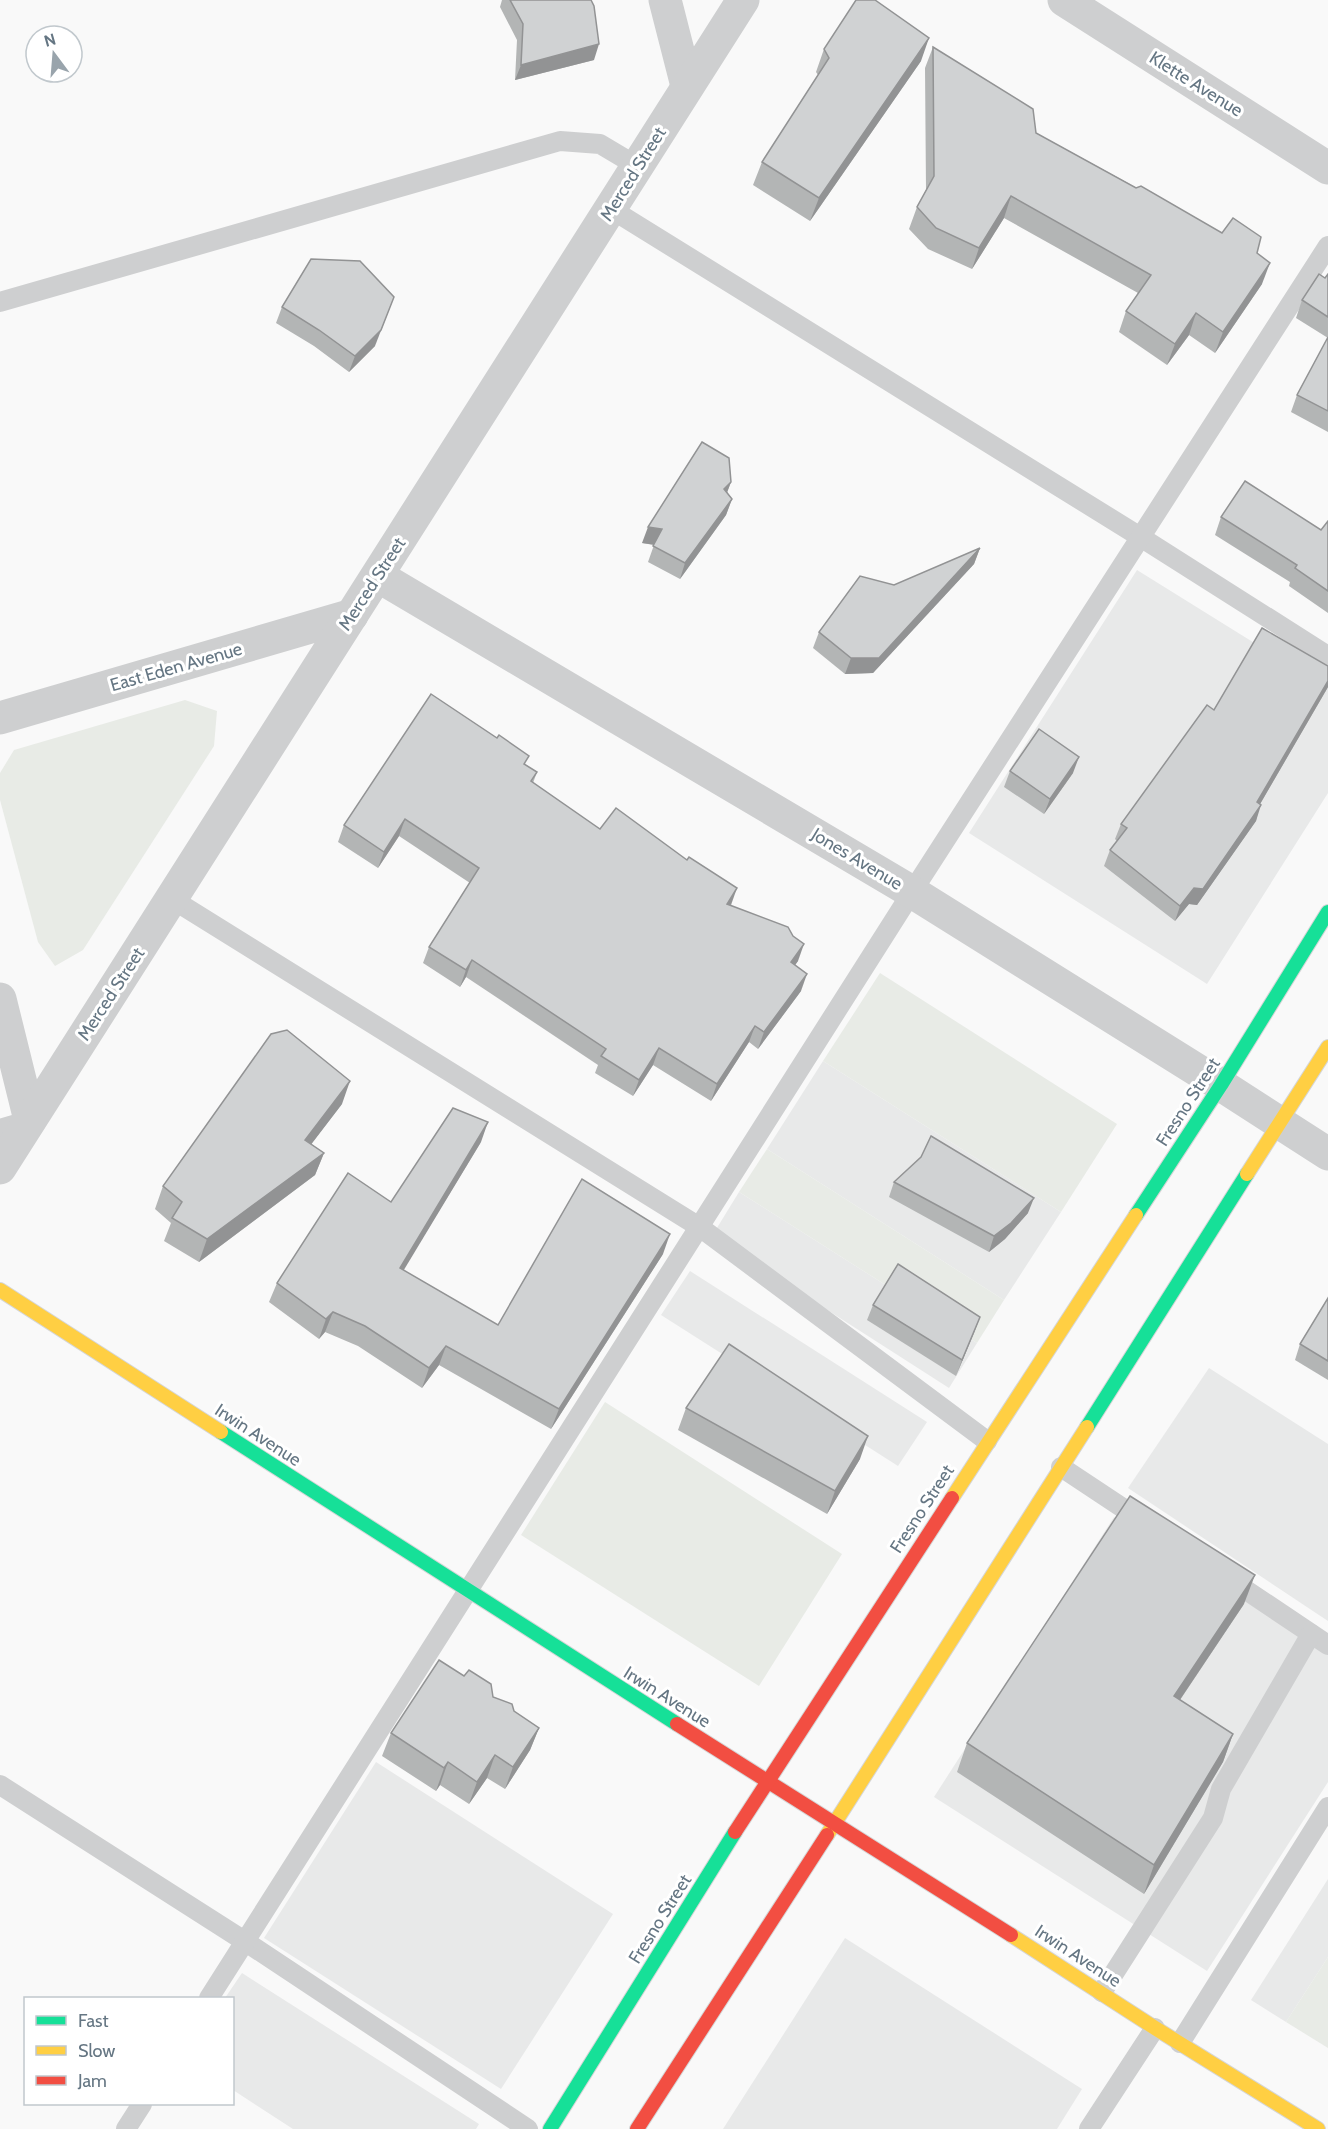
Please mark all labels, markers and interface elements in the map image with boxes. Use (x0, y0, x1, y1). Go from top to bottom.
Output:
north arrow (24, 24, 84, 84)
text: N (42, 29, 58, 51)
street label: Klette Avenue (1145, 47, 1247, 121)
street label: Merced Street (595, 123, 671, 225)
street label: Merced Street (334, 533, 410, 635)
street label: East Eden Avenue (107, 638, 245, 696)
street label: Jones Avenue (807, 823, 906, 895)
street label: Merced Street (73, 943, 149, 1045)
street label: Fresno Street (1151, 1054, 1225, 1150)
street label: Irwin Avenue (211, 1399, 305, 1471)
street label: Fresno Street (885, 1461, 959, 1557)
street label: Irwin Avenue (620, 1662, 714, 1732)
street label: Fresno Street (624, 1870, 696, 1968)
street label: Irwin Avenue (1031, 1920, 1125, 1992)
legend (24, 1997, 234, 2105)
text: Fast (78, 2010, 109, 2032)
text: Slow (78, 2040, 115, 2062)
text: Jam (77, 2070, 107, 2092)

